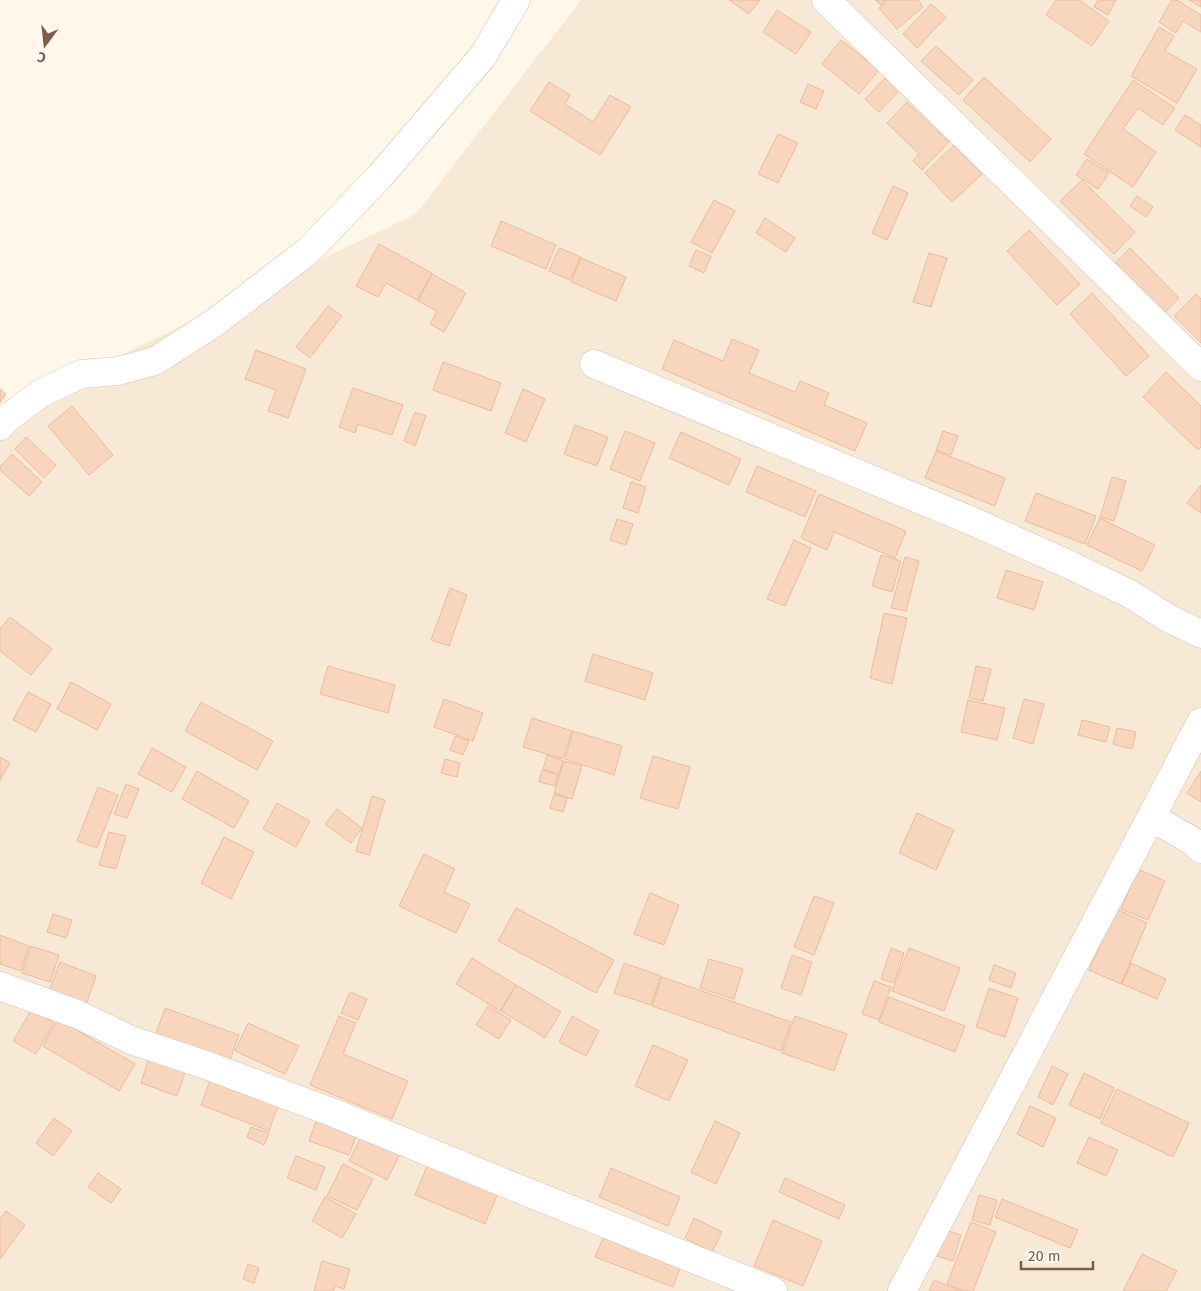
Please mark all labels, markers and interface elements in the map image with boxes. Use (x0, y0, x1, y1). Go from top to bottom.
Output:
north arrow (20, 20, 70, 70)
text: С (36, 48, 48, 66)
scale bar (1021, 1238, 1094, 1270)
text: 20 m (1028, 1247, 1061, 1265)

